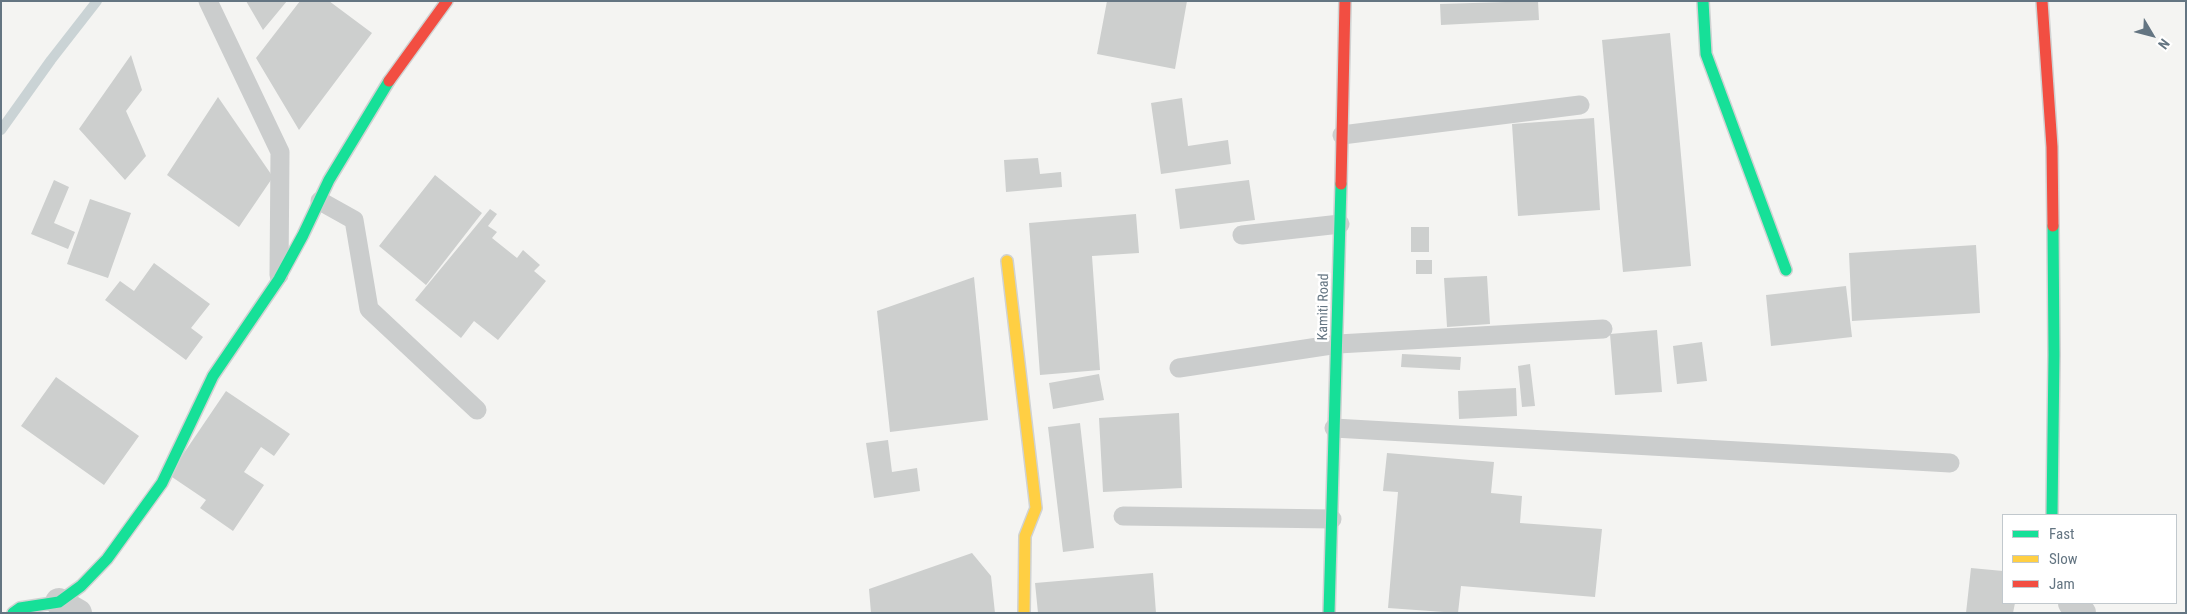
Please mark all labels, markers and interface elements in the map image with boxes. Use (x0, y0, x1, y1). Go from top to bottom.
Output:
north arrow (2127, 10, 2177, 60)
text: N (2155, 36, 2173, 52)
street label: Kamiti Road (1315, 273, 1333, 341)
legend (2002, 514, 2177, 604)
text: Fast (2049, 525, 2074, 543)
text: Slow (2049, 550, 2078, 568)
text: Jam (2049, 575, 2075, 593)

